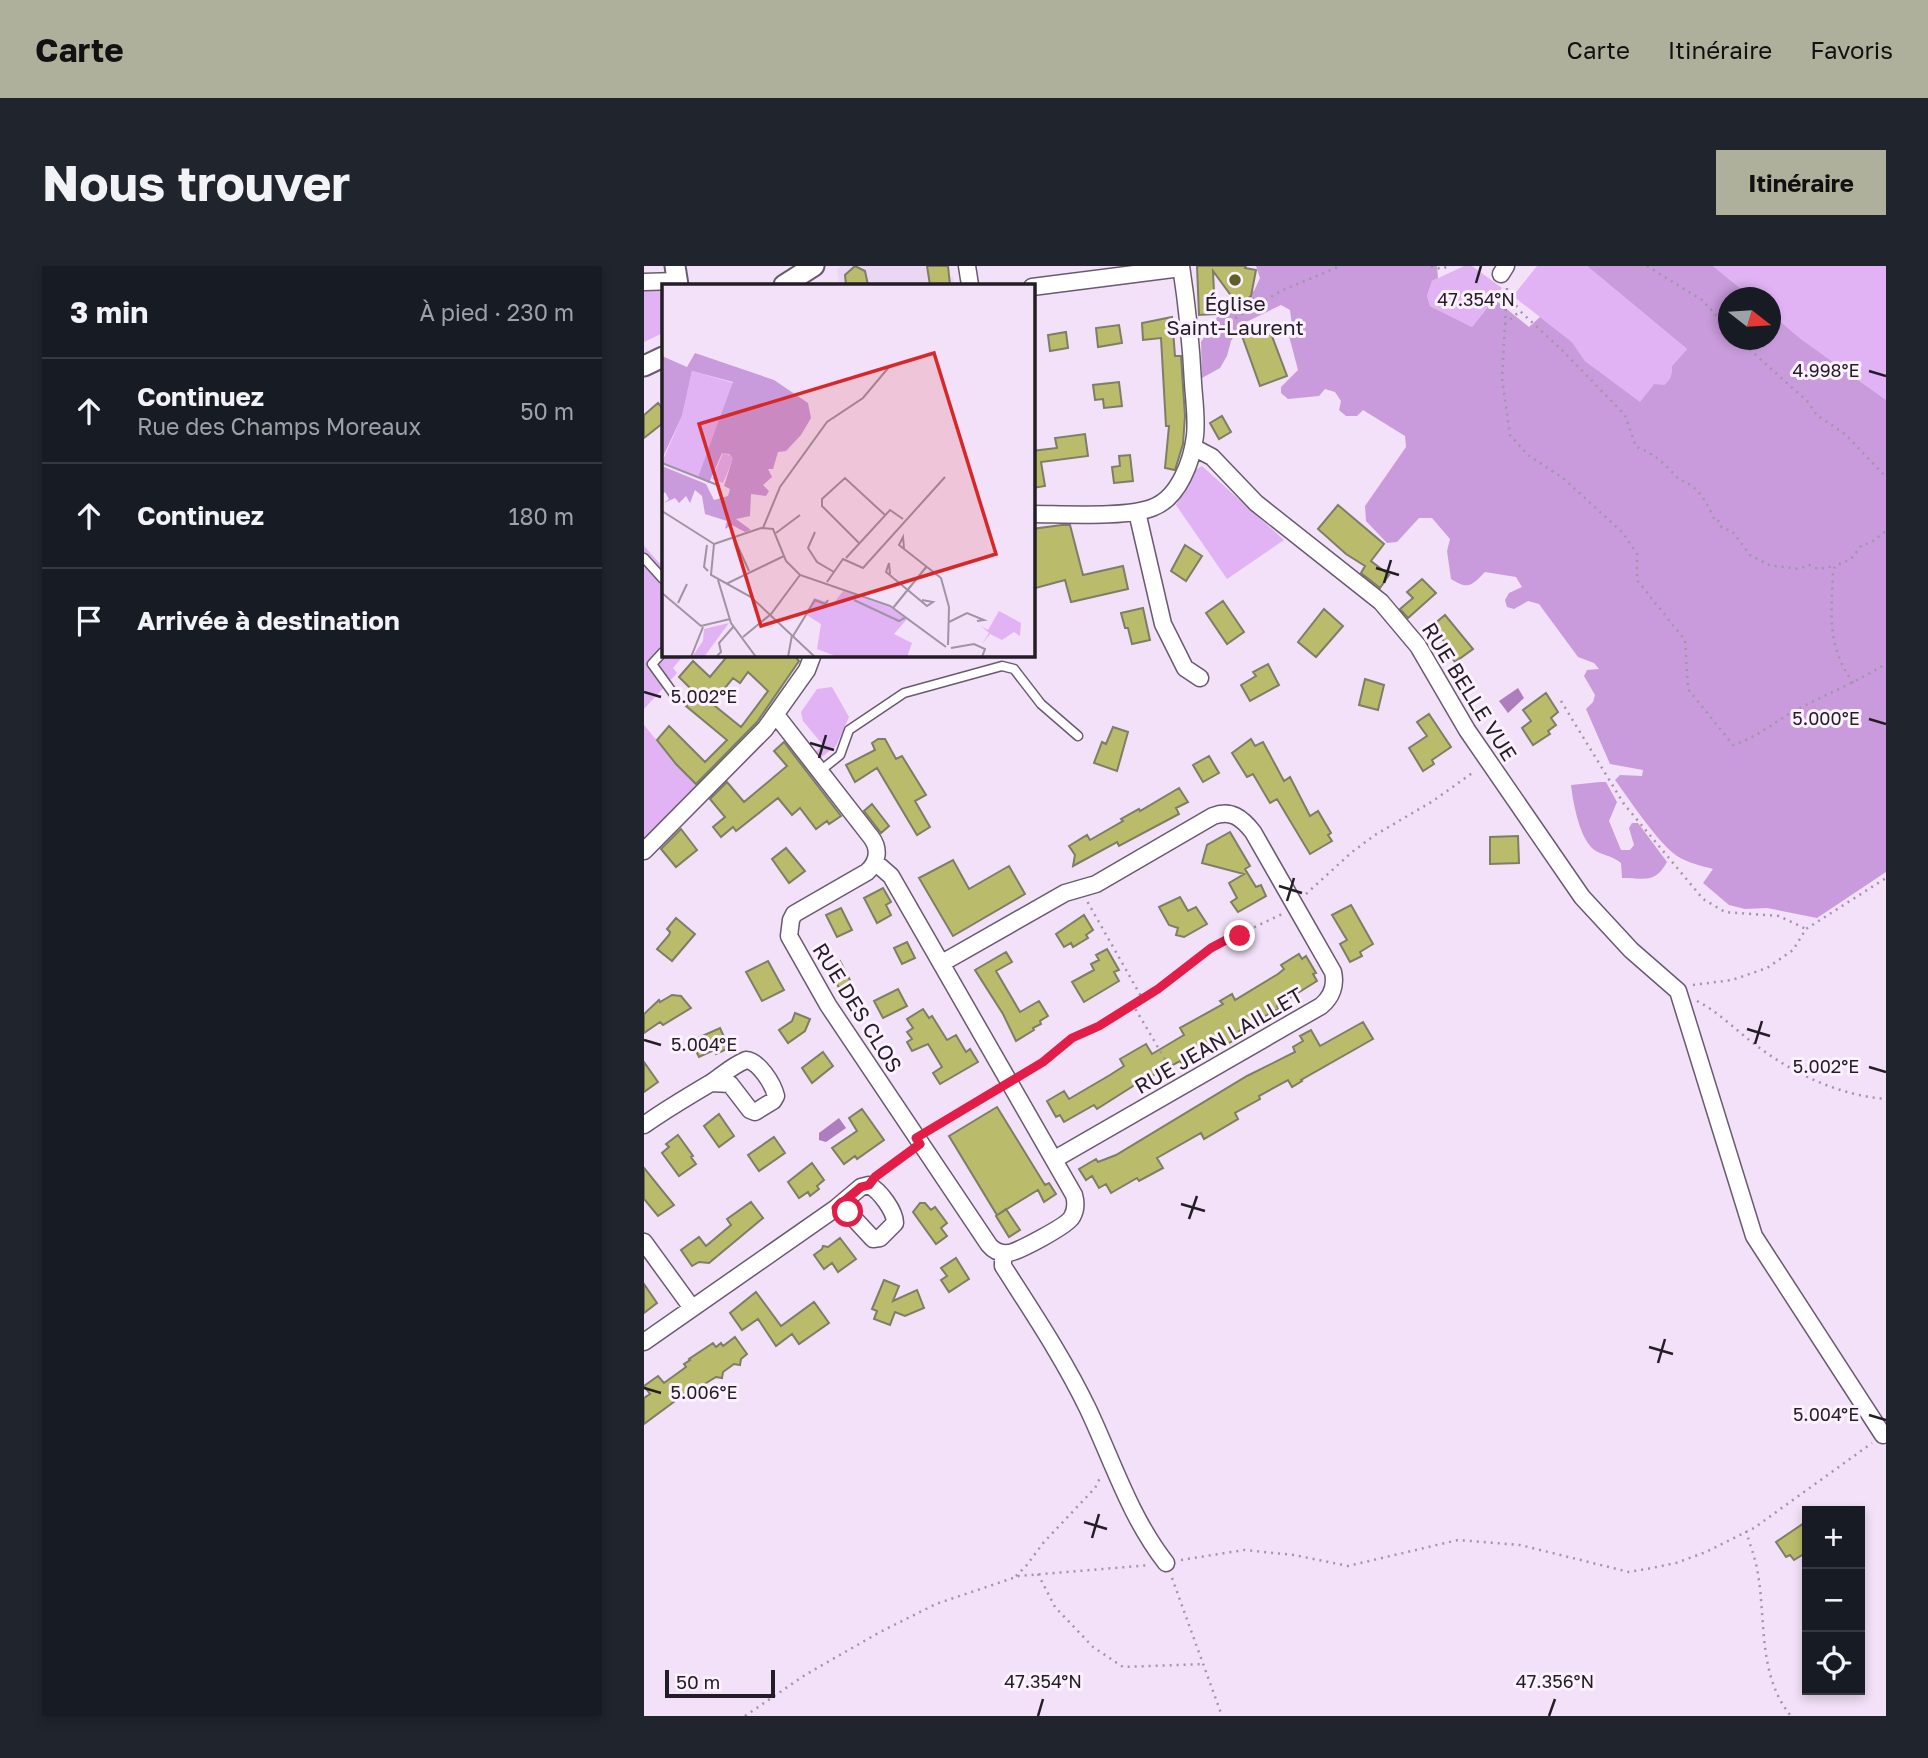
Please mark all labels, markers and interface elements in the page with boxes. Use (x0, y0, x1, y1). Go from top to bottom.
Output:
text: Carte (35, 30, 124, 69)
text: Carte (1567, 35, 1630, 64)
text: Itinéraire (1668, 35, 1772, 64)
text: Favoris (1810, 35, 1893, 64)
button: Itinéraire (1716, 150, 1886, 215)
text: Nous trouver (42, 153, 350, 212)
marker: Église Saint-Laurent (1227, 272, 1243, 288)
inset map (662, 284, 1034, 656)
north arrow (1718, 287, 1781, 350)
text: 47.354°N (1437, 288, 1515, 310)
place label: Église Saint-Laurent (1166, 290, 1304, 340)
text: 3 min (70, 294, 148, 330)
text: À pied · 230 m (419, 298, 574, 326)
text: 4.998°E (1792, 359, 1860, 381)
text: Continuez (137, 381, 264, 412)
icon: ahead (70, 392, 108, 430)
text: 50 m (520, 397, 574, 425)
text: Rue des Champs Moreaux (137, 412, 421, 440)
icon: ahead (70, 497, 108, 535)
text: Continuez (137, 500, 264, 531)
text: 180 m (508, 502, 574, 530)
icon: arrive (70, 602, 108, 640)
text: Arrivée à destination (137, 605, 400, 636)
street label: RUE BELLE VUE (1417, 617, 1523, 766)
text: 5.002°E (671, 685, 737, 707)
text: 5.000°E (1792, 707, 1860, 729)
route end (1224, 920, 1255, 951)
street label: RUE DES CLOS (808, 938, 908, 1077)
street label: RUE JEAN LAILLET (1130, 981, 1307, 1099)
text: 5.004°E (671, 1033, 737, 1055)
text: 5.002°E (1793, 1055, 1859, 1077)
route start (832, 1196, 863, 1227)
text: 5.006°E (670, 1381, 738, 1403)
text: 5.004°E (1793, 1403, 1859, 1425)
map controls (1802, 1506, 1865, 1695)
button: + (1802, 1506, 1865, 1569)
button: − (1802, 1569, 1865, 1632)
button: locate (1802, 1632, 1865, 1695)
scale bar (665, 1667, 775, 1699)
text: 50 m (676, 1670, 720, 1693)
text: 47.354°N (1004, 1670, 1082, 1692)
text: 47.356°N (1516, 1670, 1594, 1692)

